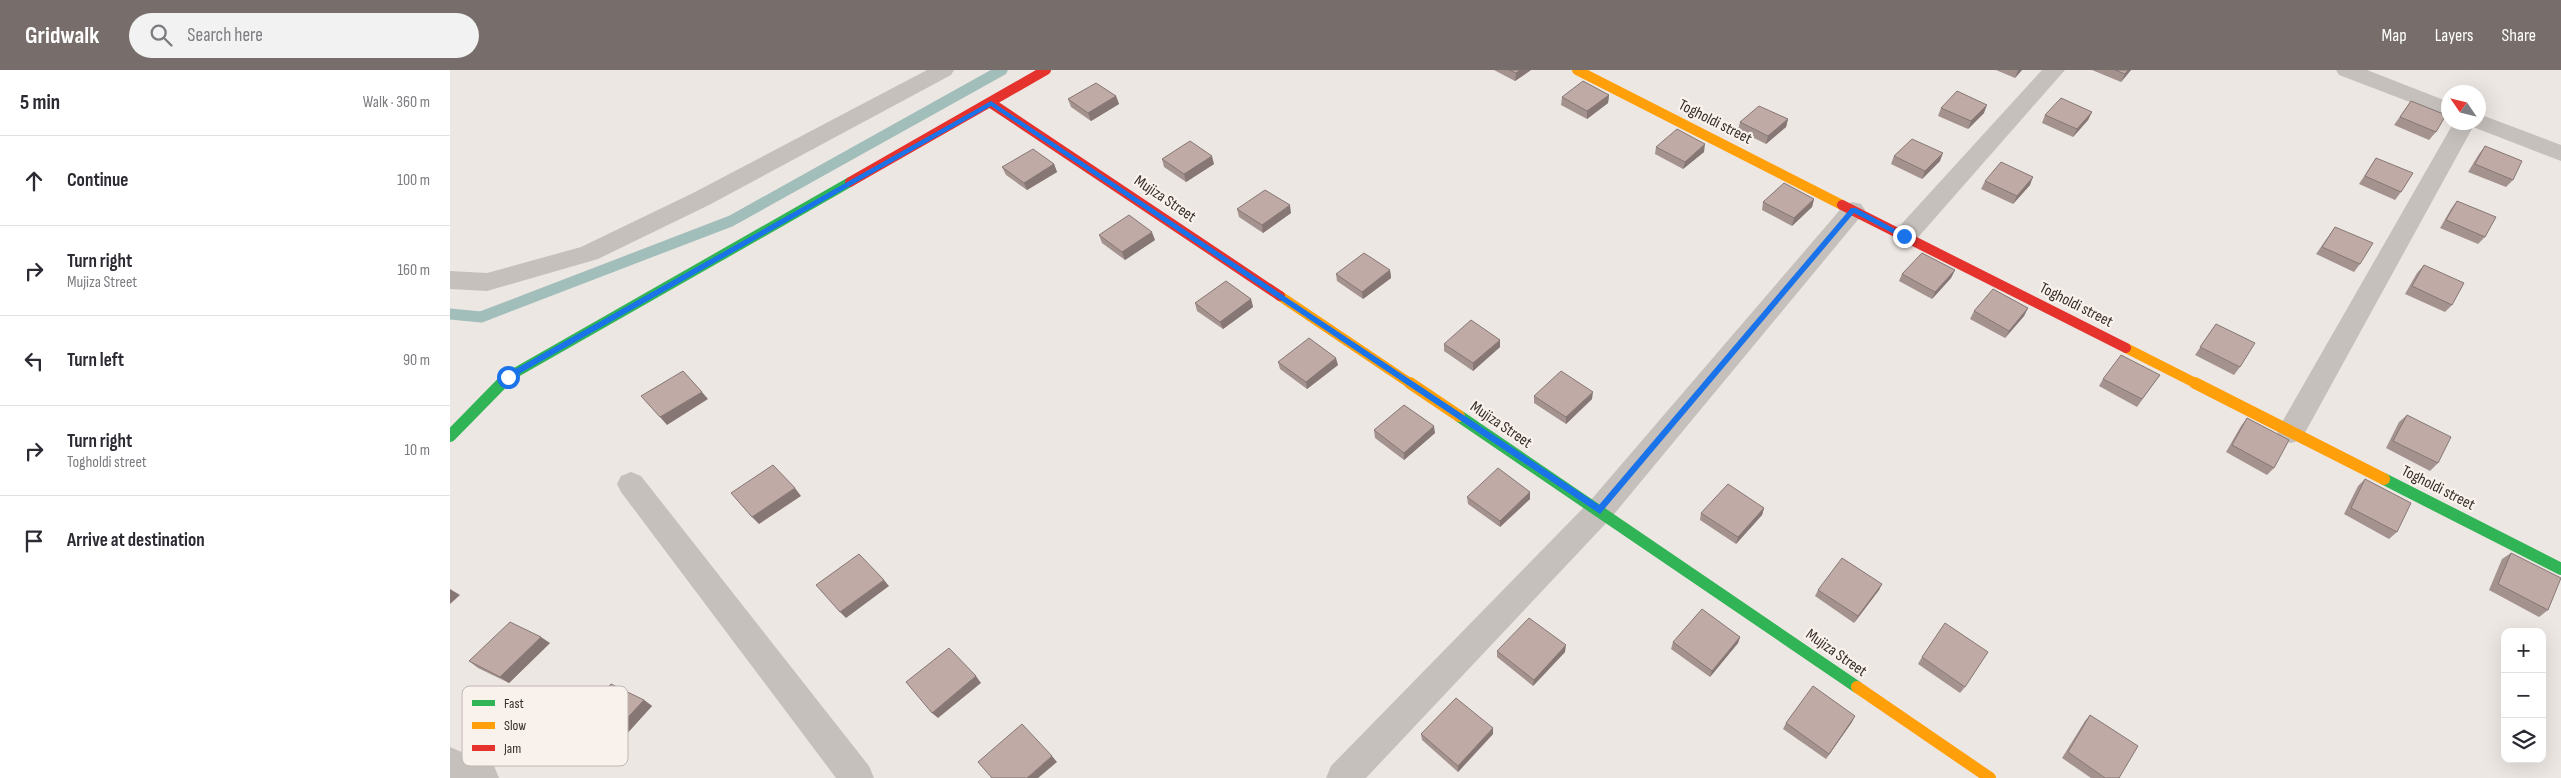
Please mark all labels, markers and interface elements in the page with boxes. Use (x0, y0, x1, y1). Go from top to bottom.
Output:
search box (129, 13, 479, 58)
text: Gridwalk (25, 21, 99, 50)
icon: search (147, 21, 175, 49)
text: Search here (187, 24, 263, 47)
text: Map (2382, 25, 2407, 46)
text: Layers (2435, 25, 2474, 46)
text: Share (2502, 25, 2536, 46)
north arrow (2441, 85, 2486, 130)
text: 5 min (20, 90, 60, 115)
text: Walk · 360 m (363, 93, 430, 112)
street label: Togholdi street (1675, 95, 1755, 149)
icon: ahead (20, 167, 48, 195)
text: Continue (67, 169, 128, 192)
text: 100 m (397, 171, 430, 190)
street label: Mujiza Street (1131, 171, 1200, 227)
route end (1893, 225, 1916, 248)
text: Turn right (67, 250, 132, 273)
icon: right (20, 257, 48, 285)
text: 160 m (397, 261, 430, 280)
text: Mujiza Street (67, 273, 137, 292)
street label: Togholdi street (2036, 278, 2116, 332)
icon: left (20, 347, 48, 375)
text: Turn left (67, 349, 124, 372)
text: 90 m (403, 351, 430, 370)
route start (497, 366, 520, 389)
street label: Mujiza Street (1467, 397, 1536, 453)
text: Turn right (67, 430, 132, 453)
icon: right (20, 437, 48, 465)
text: 10 m (404, 441, 430, 460)
text: Togholdi street (67, 453, 147, 472)
street label: Togholdi street (2398, 461, 2478, 515)
icon: arrive (20, 527, 48, 555)
text: Arrive at destination (67, 529, 205, 552)
street label: Mujiza Street (1802, 625, 1870, 681)
map controls (2501, 628, 2546, 763)
button: + (2501, 628, 2546, 673)
button: − (2501, 673, 2546, 718)
legend (462, 686, 628, 766)
text: Fast (504, 695, 524, 712)
text: Slow (504, 717, 526, 734)
button: layers (2501, 718, 2546, 763)
text: Jam (503, 740, 521, 757)

